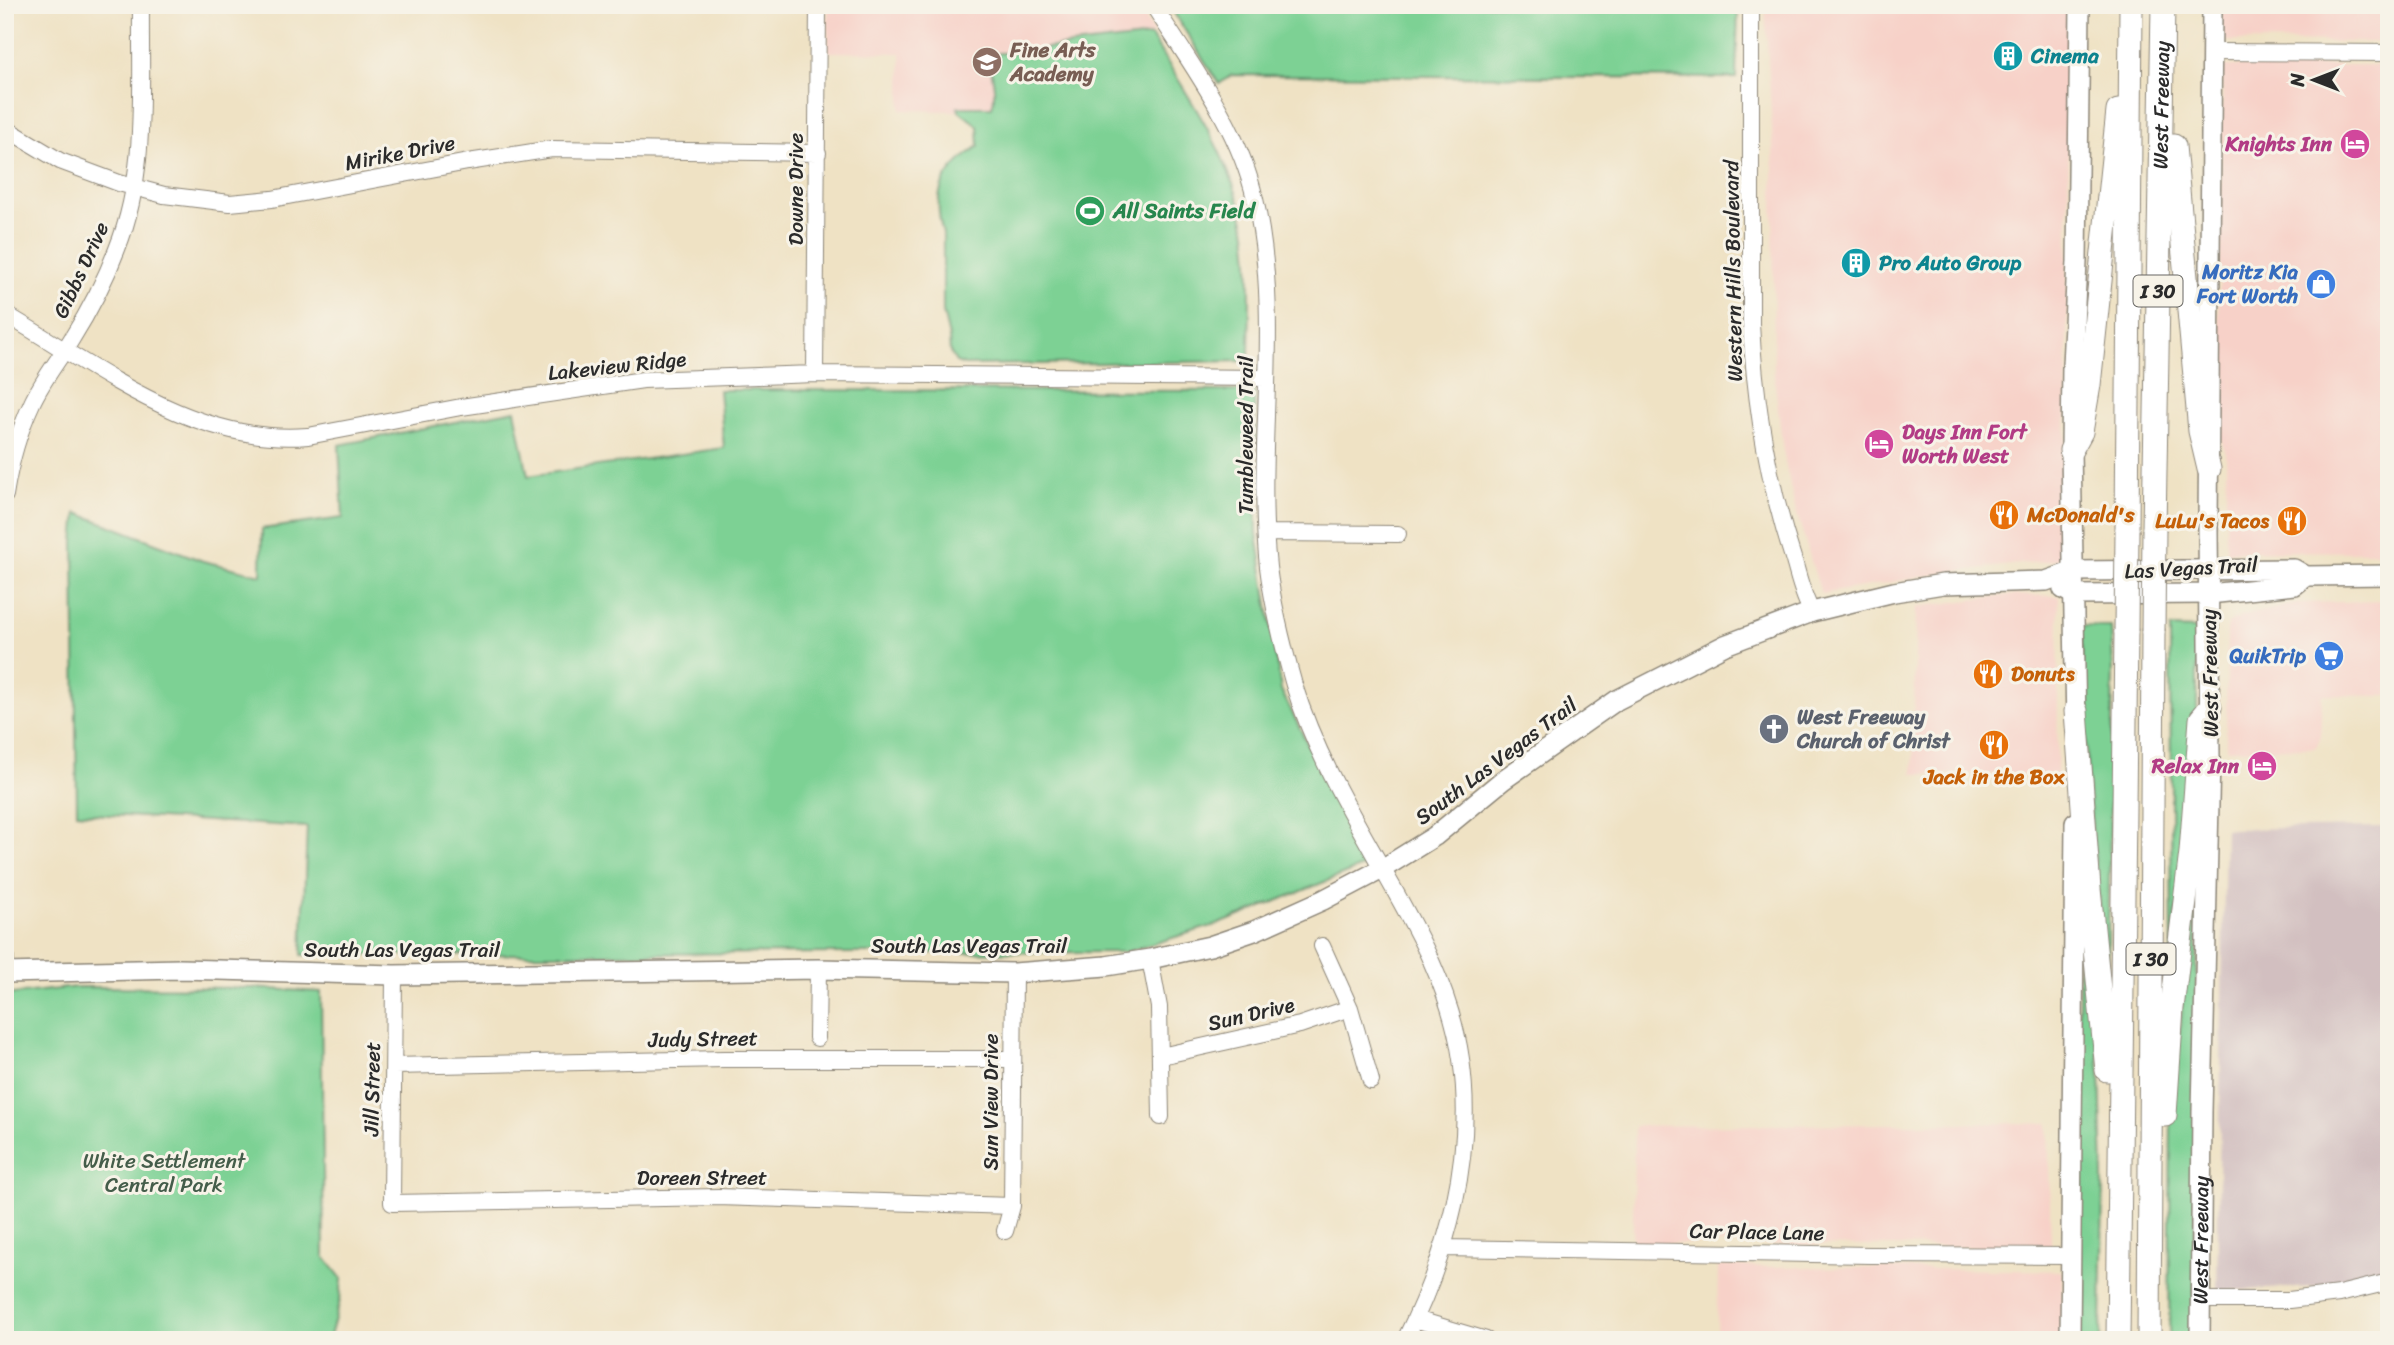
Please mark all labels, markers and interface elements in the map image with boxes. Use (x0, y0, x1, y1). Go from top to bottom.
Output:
place label: Fine Arts Academy (1009, 31, 1097, 93)
place label: Cinema (2030, 37, 2099, 75)
building icon: Cinema (1991, 39, 2025, 73)
street label: West Freeway (2141, 41, 2181, 170)
school or university icon: Fine Arts Academy (970, 45, 1004, 79)
north arrow (2278, 46, 2348, 116)
text: N (2281, 73, 2314, 88)
street label: Mirike Drive (342, 124, 459, 182)
place label: Knights Inn (2224, 125, 2333, 163)
hotel icon: Knights Inn (2338, 127, 2372, 161)
street label: Downe Drive (777, 132, 815, 245)
street label: Western Hills Boulevard (1712, 158, 1754, 382)
place label: All Saints Field (1112, 192, 1256, 230)
sports icon: All Saints Field (1073, 194, 1107, 228)
street label: Gibbs Drive (42, 215, 120, 325)
place label: Pro Auto Group (1879, 244, 2022, 282)
building icon: Pro Auto Group (1839, 246, 1873, 280)
place label: Moritz Kia Fort Worth (2196, 253, 2298, 315)
shop icon: Moritz Kia Fort Worth (2304, 267, 2338, 301)
road number: I 30 (2134, 276, 2182, 306)
street label: Lakeview Ridge (546, 340, 688, 392)
street label: Tumbleweed Trail (1227, 355, 1265, 514)
place label: Days Inn Fort Worth West (1902, 413, 2028, 475)
hotel icon: Days Inn Fort Worth West (1862, 427, 1896, 461)
place label: McDonald's (2026, 496, 2135, 534)
restaurant icon: McDonald's (1987, 498, 2021, 532)
place label: LuLu's Tacos (2155, 502, 2269, 540)
restaurant icon: LuLu's Tacos (2275, 504, 2309, 538)
street label: Las Vegas Trail (2123, 545, 2260, 590)
street label: West Freeway (2190, 608, 2230, 737)
place label: QuikTrip (2229, 637, 2306, 675)
supermarket icon: QuikTrip (2312, 639, 2346, 673)
place label: Donuts (2011, 655, 2075, 693)
restaurant icon: Donuts (1971, 657, 2005, 691)
street label: South Las Vegas Trail (1406, 686, 1586, 835)
place label: West Freeway Church of Christ (1796, 698, 1951, 760)
church icon: West Freeway Church of Christ (1757, 712, 1791, 746)
restaurant icon: Jack in the Box (1977, 728, 2011, 762)
place label: Relax Inn (2151, 747, 2240, 785)
hotel icon: Relax Inn (2245, 749, 2279, 783)
place label: Jack in the Box (1923, 758, 2066, 796)
street label: South Las Vegas Trail (871, 927, 1068, 965)
street label: South Las Vegas Trail (304, 931, 501, 969)
road number: I 30 (2126, 944, 2176, 974)
street label: Sun Drive (1204, 986, 1298, 1042)
street label: Judy Street (647, 1019, 758, 1059)
street label: Sun View Drive (972, 1033, 1010, 1171)
street label: Jill Street (352, 1042, 392, 1137)
park label: White Settlement Central Park (83, 1142, 247, 1204)
street label: Doreen Street (637, 1159, 767, 1197)
street label: West Freeway (2181, 1176, 2220, 1304)
street label: Car Place Lane (1689, 1212, 1825, 1252)

